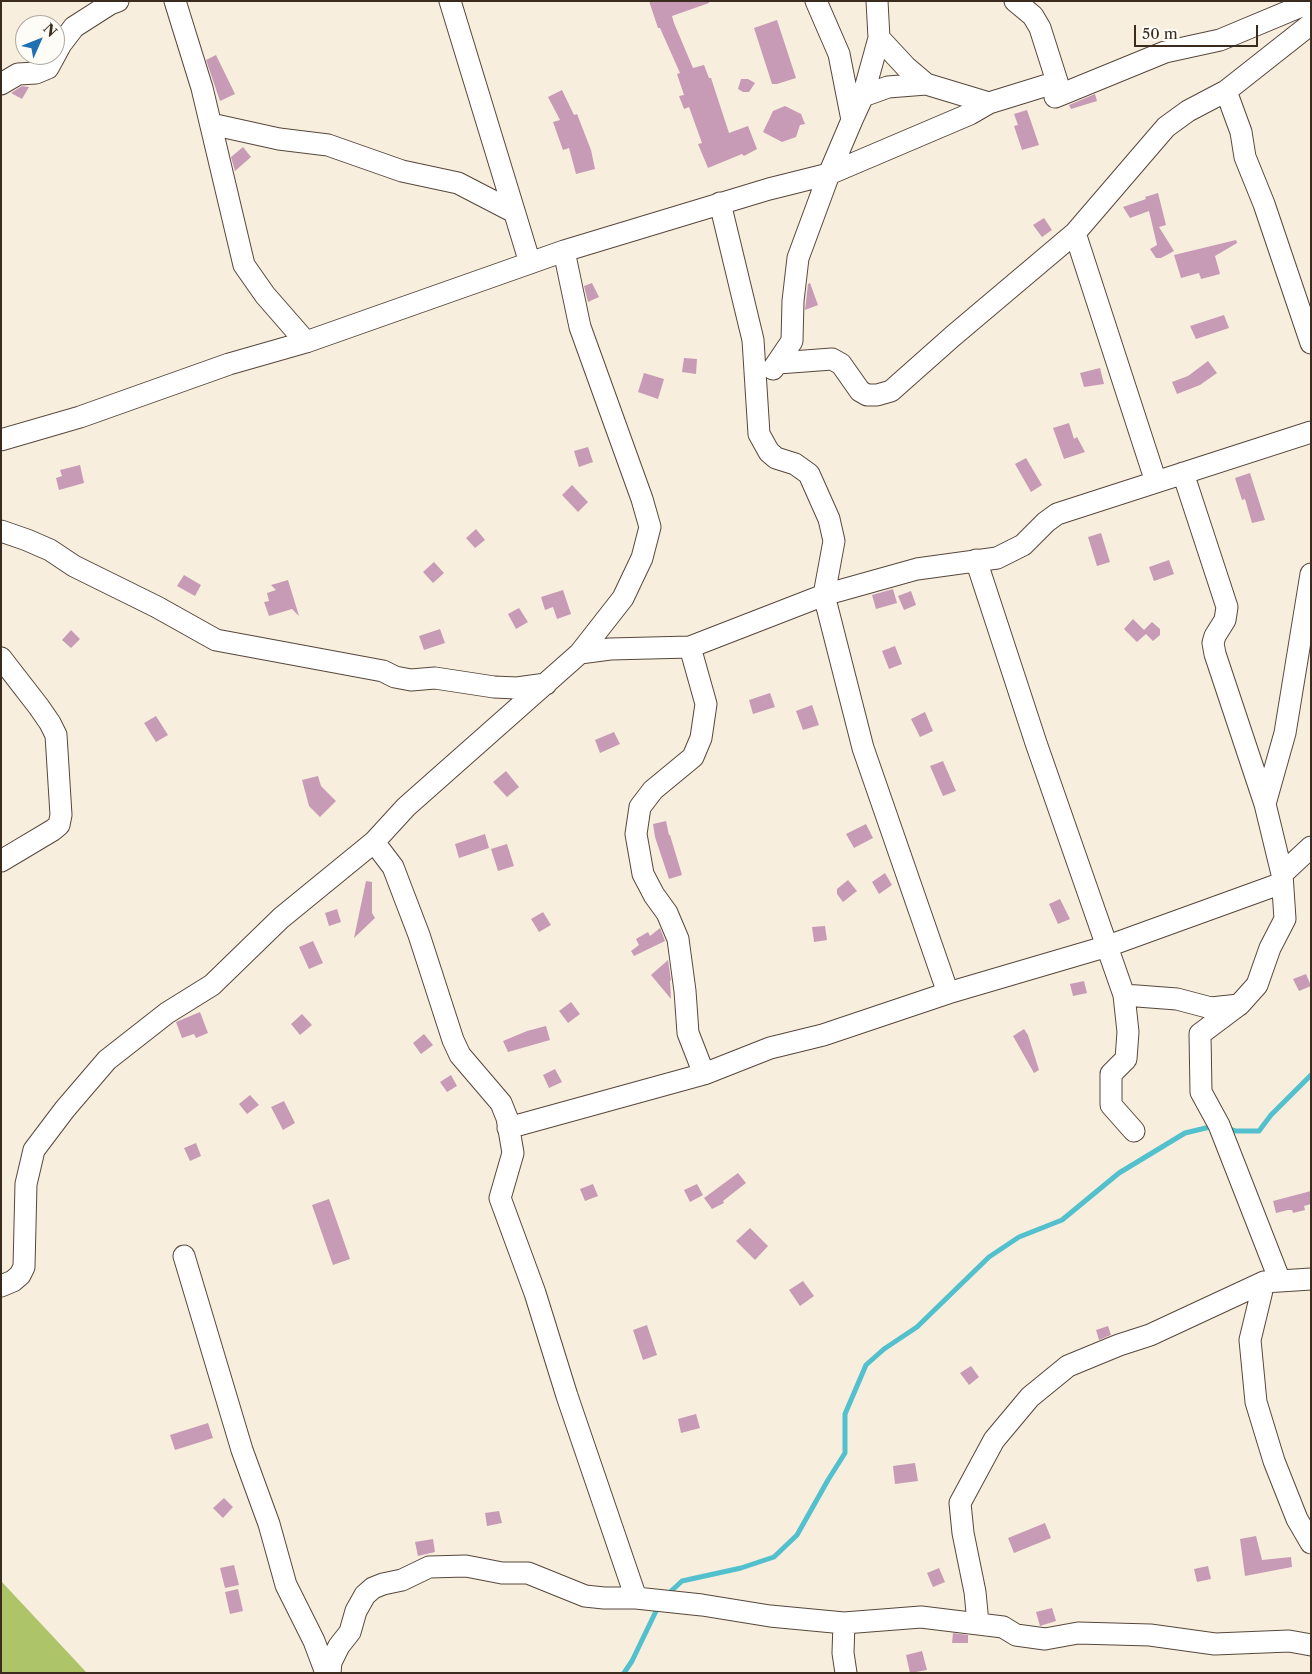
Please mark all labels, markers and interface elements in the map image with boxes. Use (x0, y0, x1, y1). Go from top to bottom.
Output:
north arrow (15, 15, 65, 65)
scale bar (1137, 15, 1261, 47)
text: N (39, 20, 61, 41)
text: 50 m (1142, 24, 1178, 43)

